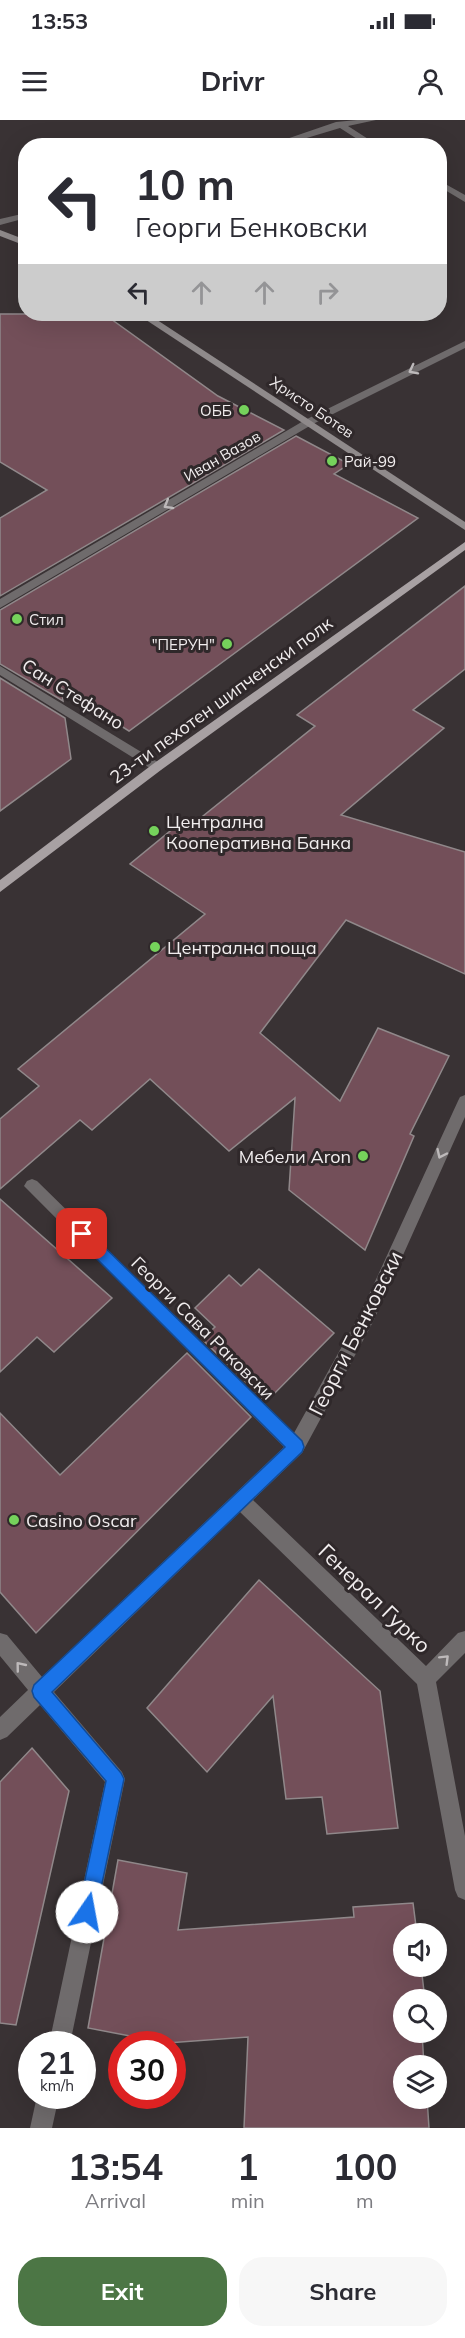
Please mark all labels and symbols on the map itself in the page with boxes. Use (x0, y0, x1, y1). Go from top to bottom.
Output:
one-way arrow (408, 363, 419, 375)
street label: Христо Ботев (266, 372, 358, 442)
place label: ОББ (200, 401, 232, 420)
marker: ОББ (237, 403, 251, 417)
street label: Иван Вазов (180, 426, 264, 486)
place label: Рай-99 (344, 452, 396, 471)
marker: Рай-99 (325, 454, 339, 468)
one-way arrow (164, 497, 174, 509)
place label: Стил (29, 610, 64, 629)
street label: 23-ти пехотен шипченски полк (105, 611, 337, 789)
marker: Стил (10, 612, 24, 626)
place label: "ПЕРУН" (152, 635, 215, 654)
marker: "ПЕРУН" (220, 637, 234, 651)
street label: Сан Стефано (18, 654, 128, 734)
place label: Централна Кооперативна Банка (166, 810, 351, 854)
marker: Централна Кооперативна Банка (147, 824, 161, 838)
place label: Централна поща (167, 936, 317, 959)
marker: Централна поща (148, 940, 162, 954)
place label: Мебели Aron (239, 1145, 351, 1168)
one-way arrow (436, 1148, 448, 1159)
marker: Мебели Aron (356, 1149, 370, 1163)
pin (56, 1208, 107, 1259)
street label: Георги Бенковски (302, 1246, 408, 1420)
street label: Георги Сава Раковски (126, 1251, 280, 1405)
place label: Casino Oscar (26, 1509, 137, 1532)
marker: Casino Oscar (7, 1513, 21, 1527)
street label: Генерал Гурко (314, 1538, 436, 1658)
one-way arrow (438, 1656, 449, 1667)
one-way arrow (16, 1662, 27, 1673)
position arrow (55, 1880, 119, 1944)
speed limit sign: 30 (108, 2031, 186, 2109)

